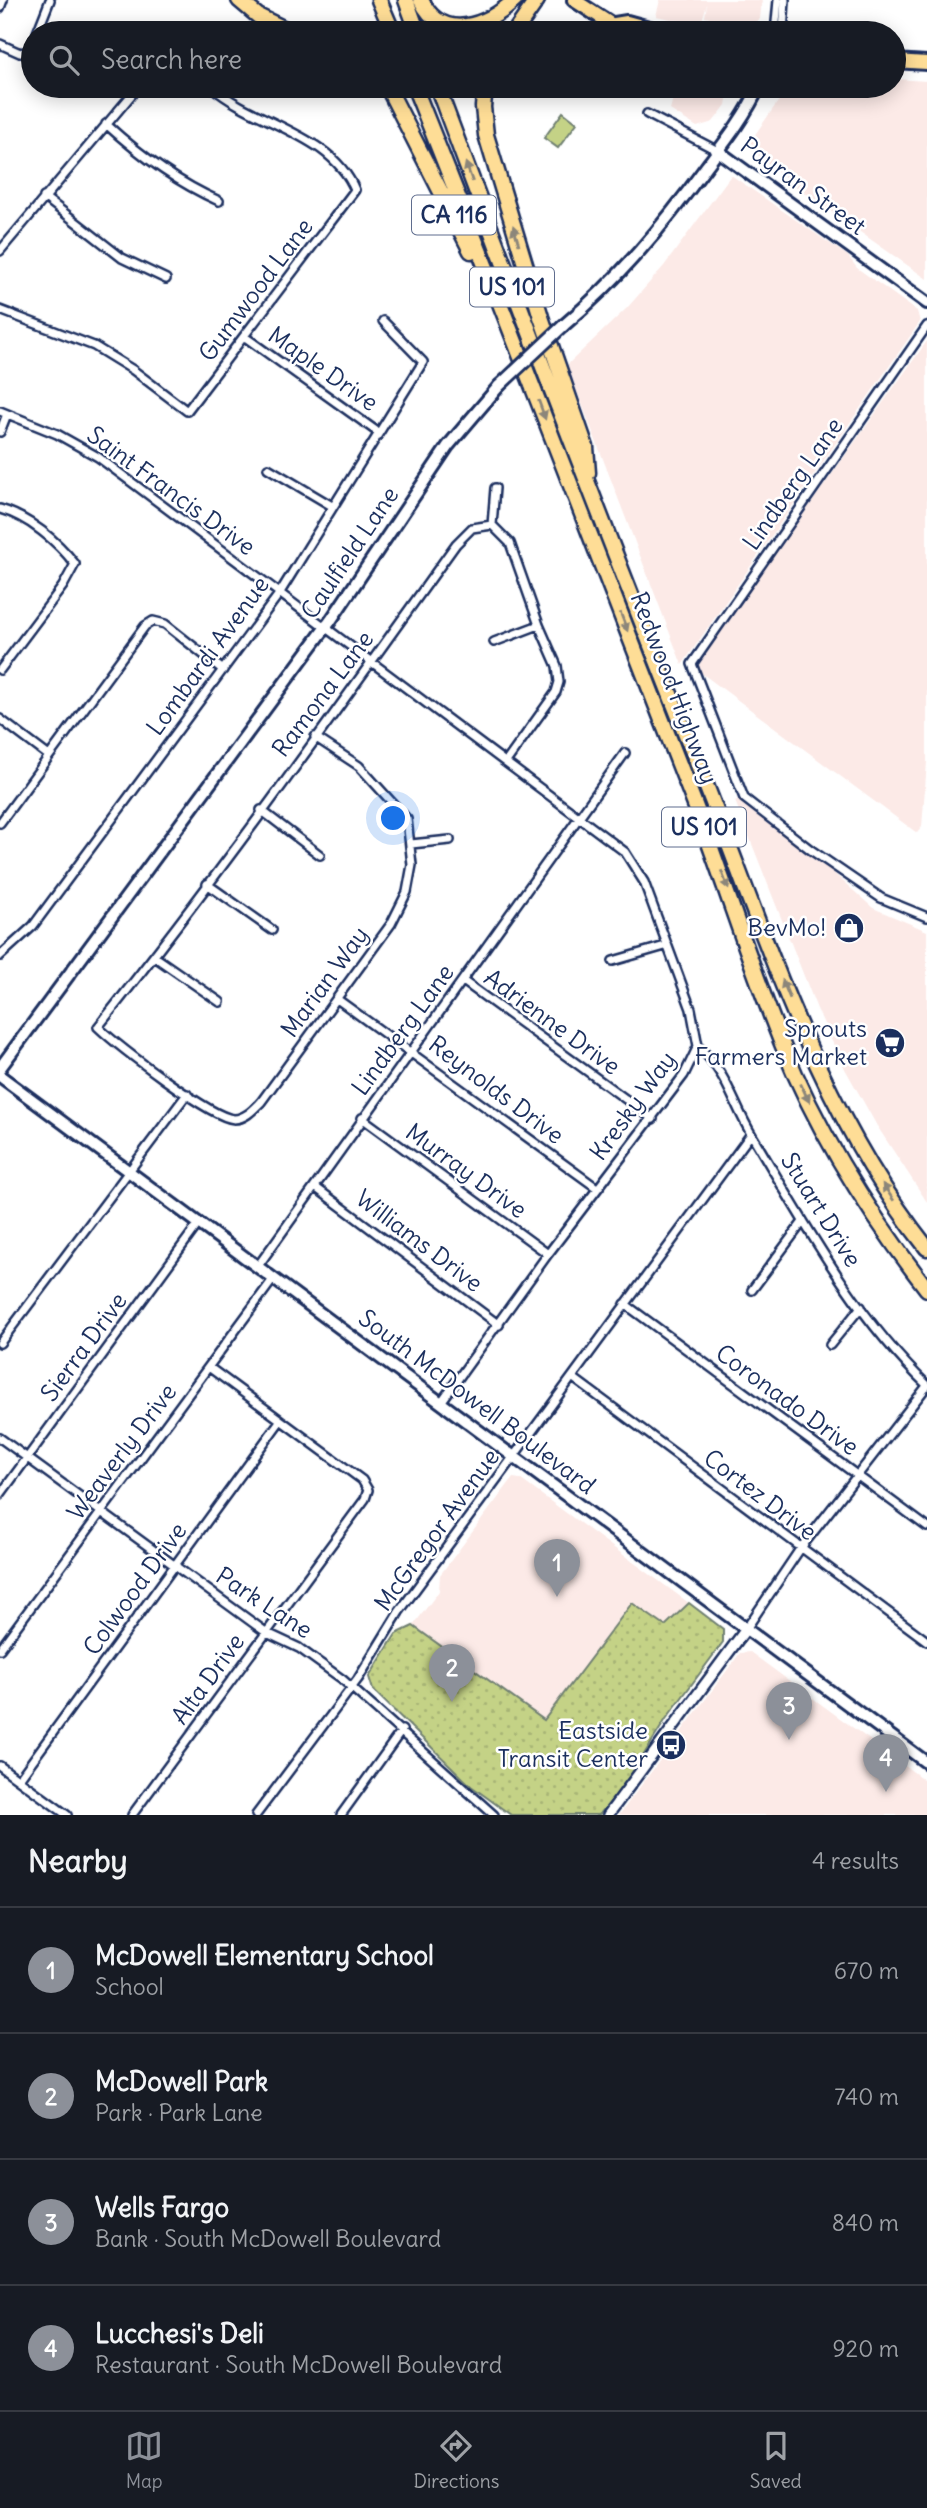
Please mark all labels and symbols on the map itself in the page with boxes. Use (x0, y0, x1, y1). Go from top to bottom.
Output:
street label: Payran Street (735, 130, 872, 241)
one-way arrow (464, 162, 475, 183)
road number: CA 116 (412, 196, 496, 234)
street label: Gumwood Lane (192, 212, 319, 367)
one-way arrow (510, 225, 520, 246)
road number: US 101 (470, 268, 554, 306)
street label: Maple Drive (263, 319, 384, 417)
one-way arrow (537, 400, 548, 421)
street label: Lindberg Lane (736, 411, 849, 555)
street label: Saint Francis Drive (82, 419, 262, 561)
street label: Caulfield Lane (294, 480, 404, 624)
street label: Lombardi Avenue (139, 570, 275, 741)
street label: Redwood Highway (625, 587, 725, 788)
one-way arrow (618, 612, 629, 633)
street label: Ramona Lane (265, 624, 379, 762)
your location (376, 801, 410, 835)
road number: US 101 (662, 807, 746, 846)
one-way arrow (719, 869, 730, 890)
shop icon: BevMo! (832, 911, 866, 945)
place label: BevMo! (747, 912, 826, 942)
street label: Marian Way (274, 920, 374, 1043)
street label: Lindberg Lane (345, 958, 460, 1101)
street label: Adrienne Drive (479, 962, 626, 1081)
one-way arrow (781, 978, 792, 999)
place label: Sprouts Farmers Market (695, 1013, 867, 1071)
supermarket icon: Sprouts Farmers Market (873, 1026, 907, 1060)
street label: Reynolds Drive (423, 1029, 570, 1150)
street label: Kresky Way (583, 1045, 682, 1166)
one-way arrow (799, 1083, 810, 1103)
street label: Murray Drive (400, 1116, 533, 1224)
street label: Stuart Drive (775, 1147, 869, 1272)
one-way arrow (882, 1182, 895, 1201)
street label: Williams Drive (350, 1183, 489, 1298)
street label: Sierra Drive (34, 1286, 133, 1407)
street label: South McDowell Boulevard (353, 1302, 602, 1500)
street label: Coronado Drive (710, 1337, 865, 1461)
street label: Weaverly Drive (60, 1377, 182, 1526)
street label: McGregor Avenue (367, 1442, 505, 1616)
street label: Cortez Drive (698, 1442, 823, 1546)
street label: Colwood Drive (76, 1516, 192, 1661)
pin: 1 (534, 1539, 580, 1597)
street label: Park Lane (211, 1560, 318, 1644)
street label: Alta Drive (164, 1627, 250, 1730)
pin: 2 (429, 1644, 475, 1702)
pin: 3 (766, 1682, 812, 1740)
place label: Eastside Transit Center (498, 1715, 648, 1773)
bus stop icon: Eastside Transit Center (654, 1728, 688, 1762)
pin: 4 (863, 1734, 909, 1792)

